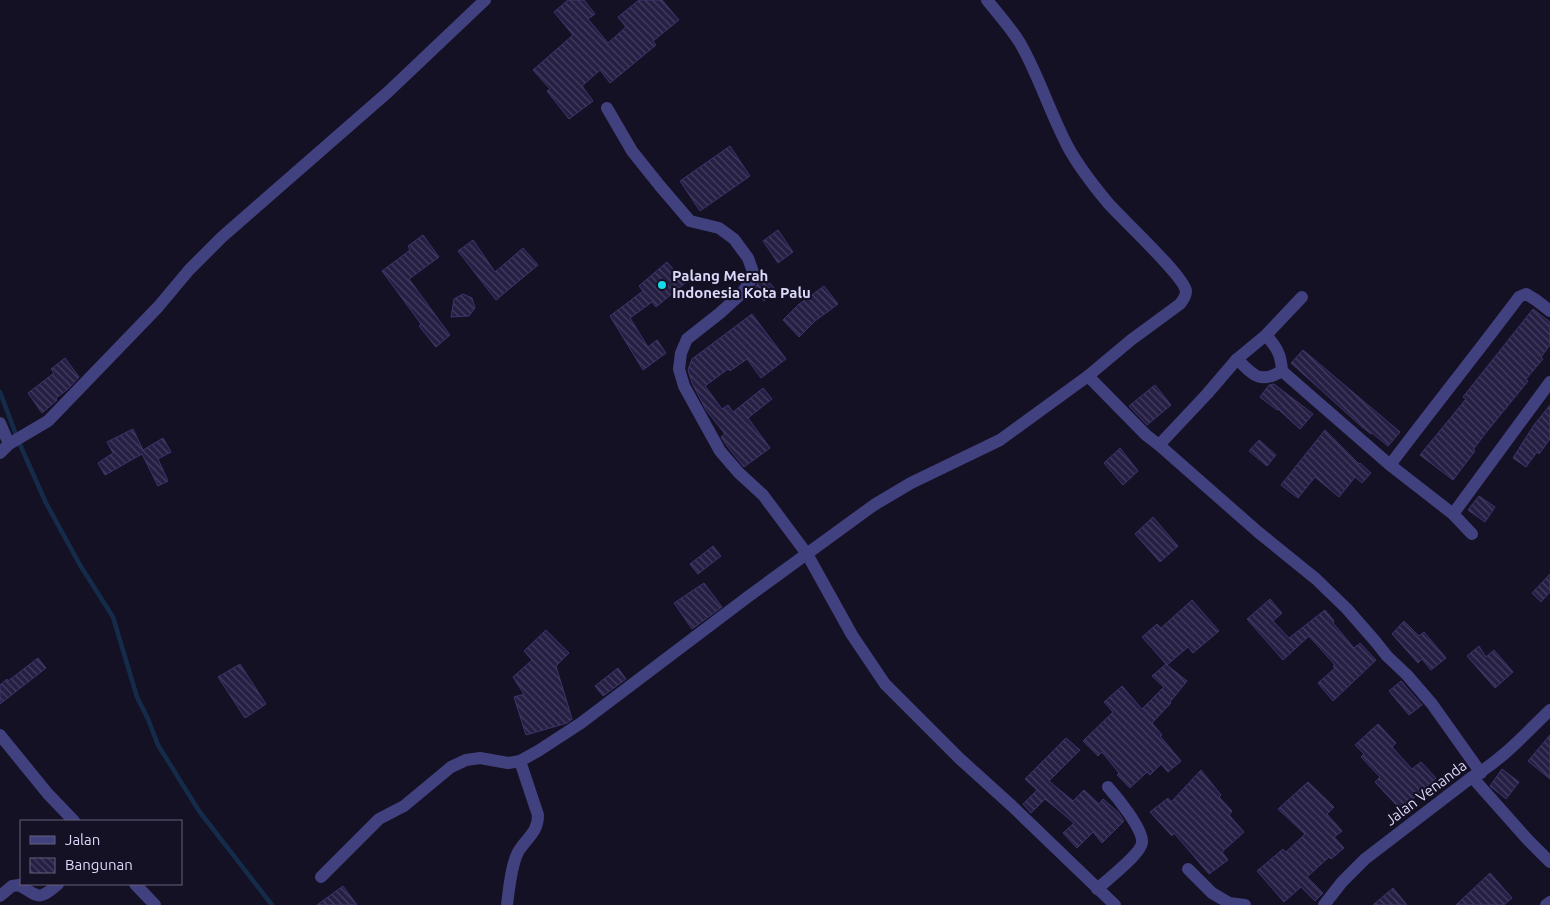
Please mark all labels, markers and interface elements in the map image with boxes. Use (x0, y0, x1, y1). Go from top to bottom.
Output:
place label: Palang Merah Indonesia Kota Palu (672, 267, 811, 301)
marker: Palang Merah Indonesia Kota Palu (656, 279, 668, 291)
street label: Jalan Venanda (1382, 757, 1470, 829)
legend (20, 820, 182, 885)
text: Jalan (65, 831, 100, 848)
text: Bangunan (65, 856, 133, 873)

